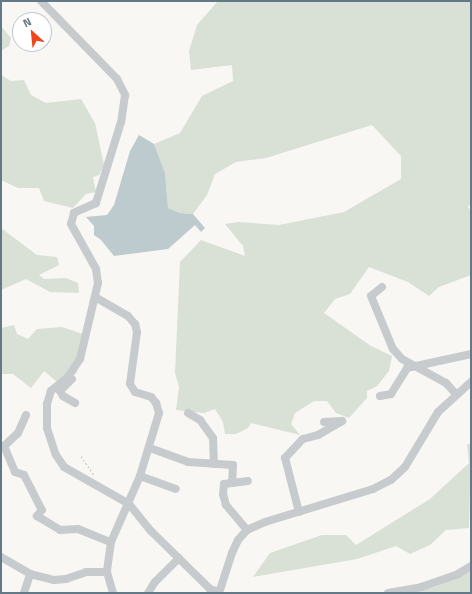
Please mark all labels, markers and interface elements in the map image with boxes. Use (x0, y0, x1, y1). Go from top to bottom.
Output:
north arrow (12, 12, 52, 52)
text: N (20, 13, 34, 31)

